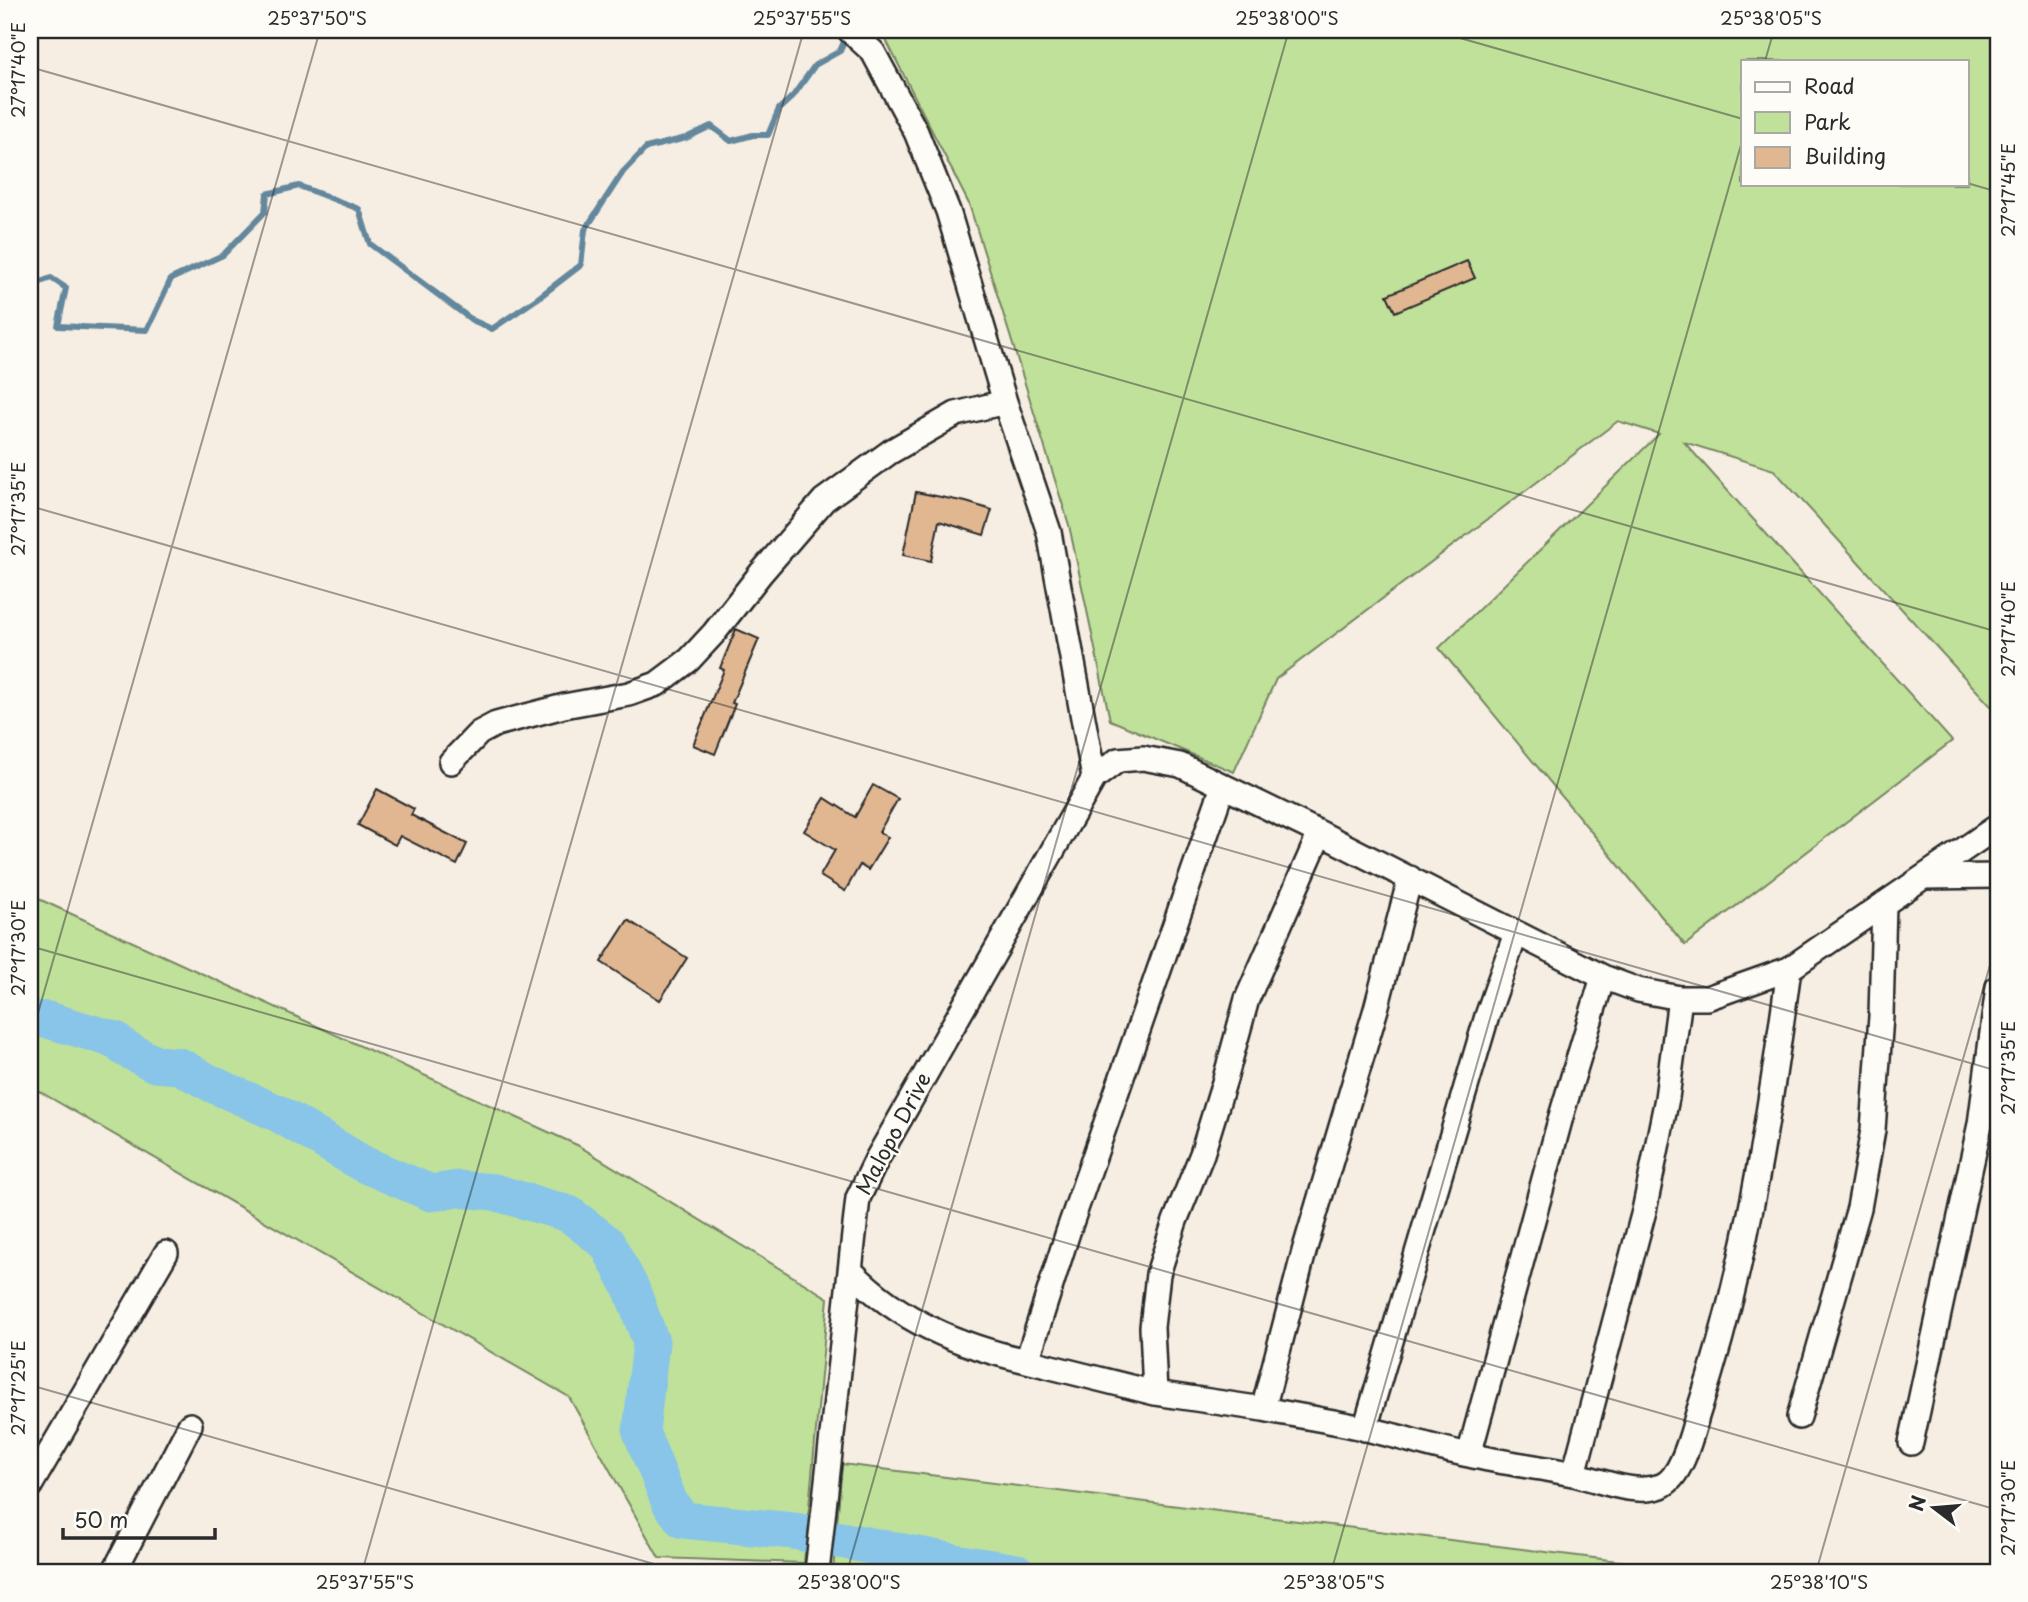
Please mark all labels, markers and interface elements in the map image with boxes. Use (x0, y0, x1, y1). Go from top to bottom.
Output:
text: 25°37'50"S (267, 4, 367, 31)
text: 25°37'55"S (753, 4, 851, 31)
text: 25°38'00"S (1235, 4, 1339, 31)
text: 25°38'05"S (1720, 4, 1822, 31)
text: 27°17'40"E (4, 22, 31, 118)
legend (1741, 60, 1968, 186)
text: Road (1804, 69, 1855, 101)
text: Park (1804, 105, 1851, 137)
text: Building (1804, 139, 1886, 171)
text: 27°17'45"E (1994, 143, 2021, 237)
text: 27°17'35"E (4, 462, 31, 556)
text: 27°17'40"E (1994, 581, 2021, 677)
text: 27°17'30"E (4, 900, 31, 996)
text: 27°17'35"E (1994, 1021, 2021, 1115)
street label: Malopo Drive (846, 1066, 938, 1200)
text: 27°17'25"E (4, 1340, 31, 1436)
text: 27°17'30"E (1994, 1460, 2021, 1556)
north arrow (1898, 1472, 1968, 1542)
text: N (1901, 1492, 1932, 1514)
scale bar (63, 1497, 215, 1541)
text: 50 m (74, 1503, 128, 1535)
text: 25°37'55"S (316, 1568, 414, 1595)
text: 25°38'00"S (797, 1568, 901, 1595)
text: 25°38'05"S (1283, 1568, 1385, 1595)
text: 25°38'10"S (1770, 1568, 1868, 1595)

